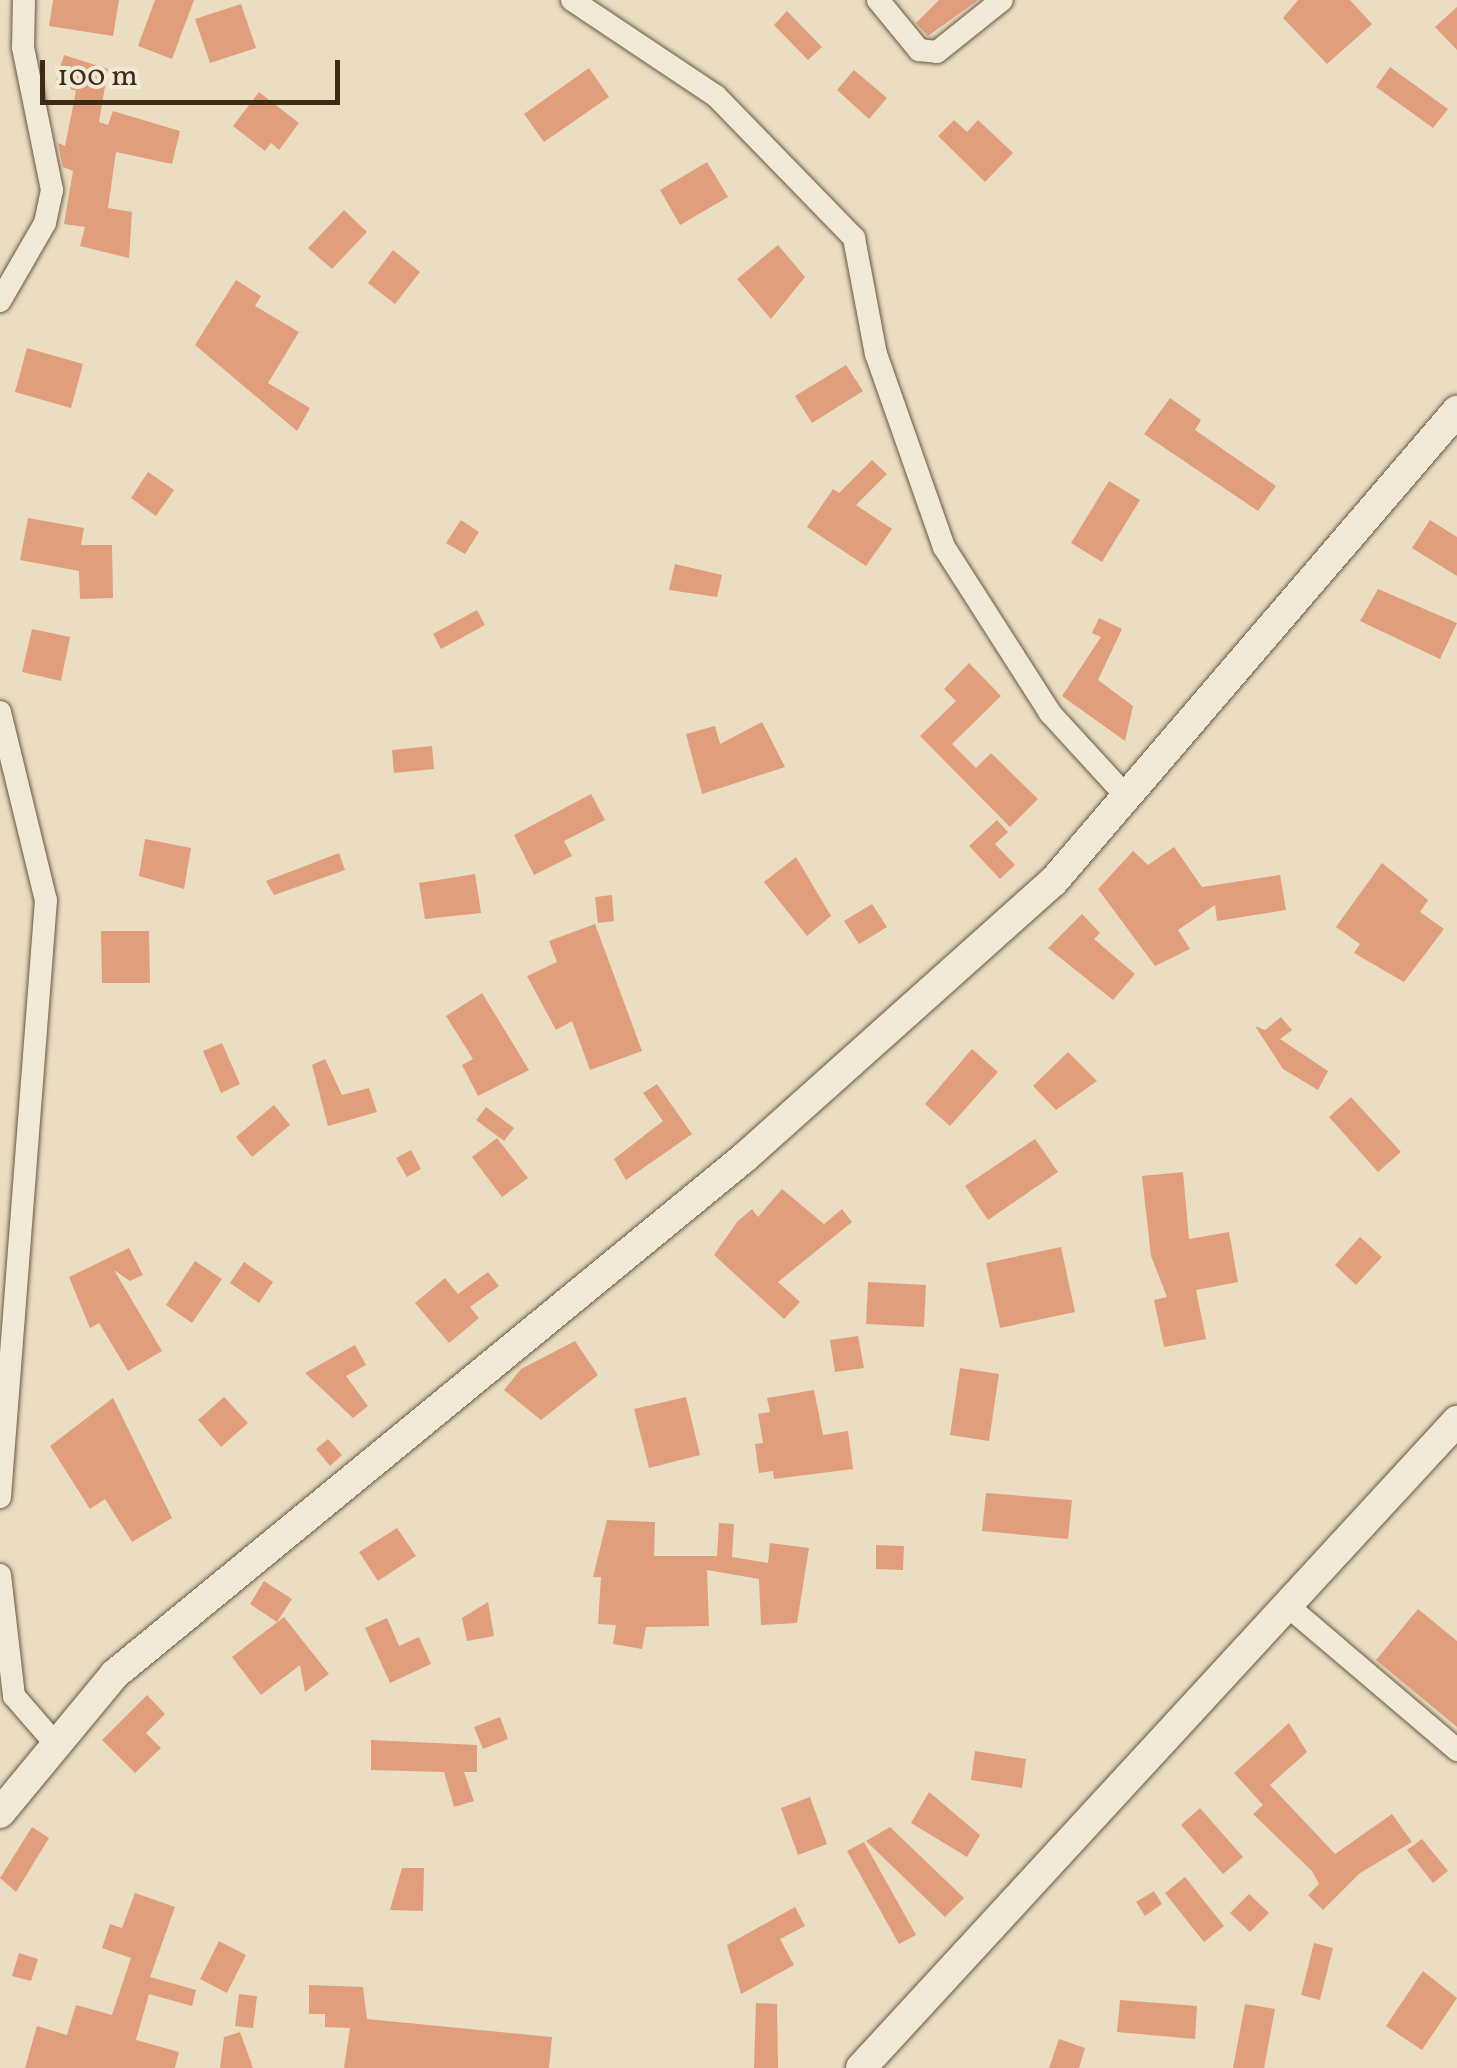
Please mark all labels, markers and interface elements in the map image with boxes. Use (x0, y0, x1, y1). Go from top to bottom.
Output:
scale bar (45, 40, 345, 102)
text: 100 m (57, 56, 138, 98)

